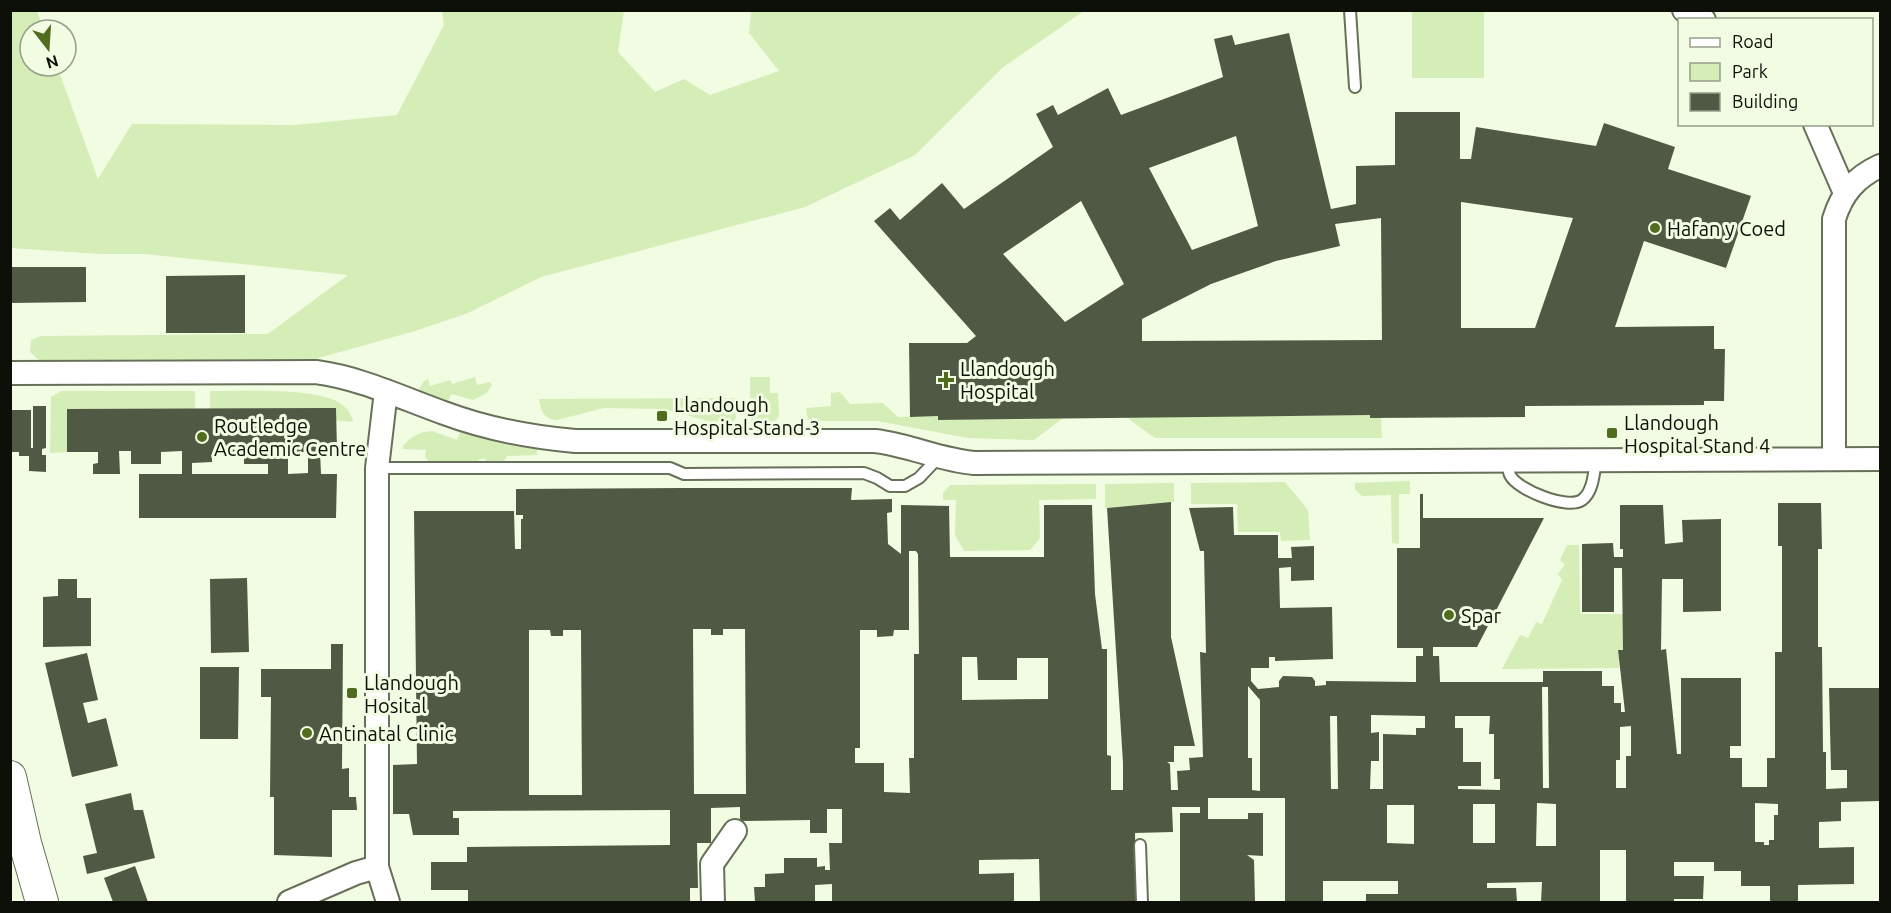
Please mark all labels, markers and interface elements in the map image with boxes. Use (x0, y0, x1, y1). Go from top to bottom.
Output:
north arrow (18, 18, 78, 78)
legend (1678, 18, 1873, 126)
text: Road (1732, 31, 1774, 51)
text: N (44, 52, 61, 73)
text: Park (1732, 61, 1768, 81)
text: Building (1732, 91, 1798, 111)
place label: Hafan y Coed (1667, 217, 1786, 240)
marker: Hafan y Coed (1648, 221, 1662, 235)
place label: Llandough Hospital (960, 357, 1055, 403)
marker: Llandough Hospital (937, 371, 955, 389)
place label: Llandough Hospital Stand 3 (674, 393, 820, 439)
marker: Llandough Hospital Stand 3 (655, 409, 669, 423)
place label: Llandough Hospital Stand 4 (1624, 411, 1770, 457)
place label: Routledge Academic Centre (214, 414, 366, 460)
marker: Llandough Hospital Stand 4 (1605, 426, 1619, 440)
marker: Routledge Academic Centre (195, 430, 209, 444)
place label: Spar (1461, 604, 1501, 627)
marker: Spar (1442, 608, 1456, 622)
place label: Llandough Hosital (364, 671, 459, 717)
marker: Llandough Hosital (345, 686, 359, 700)
place label: Antinatal Clinic (319, 722, 454, 745)
marker: Antinatal Clinic (300, 726, 314, 740)

